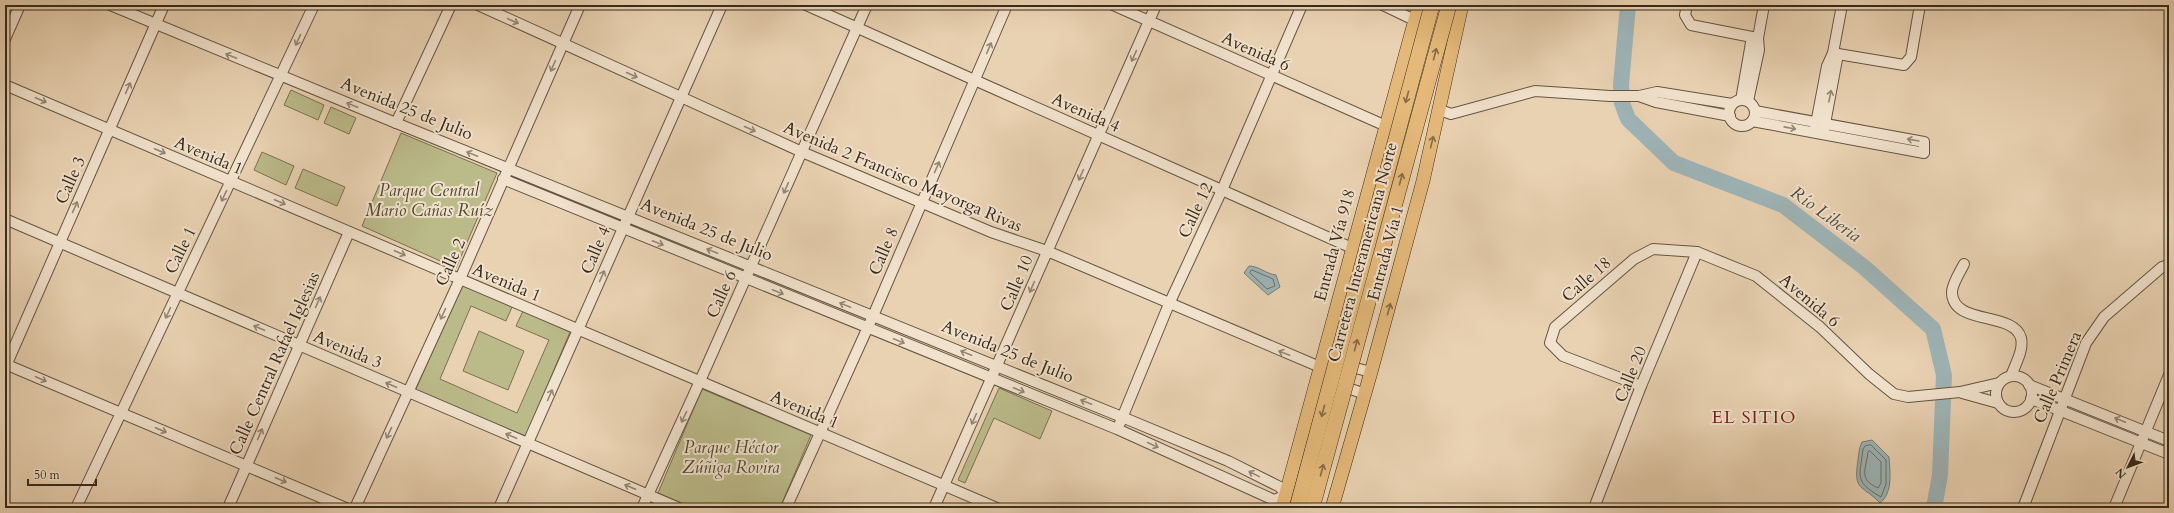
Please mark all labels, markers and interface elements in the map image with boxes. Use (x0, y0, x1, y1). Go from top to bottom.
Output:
one-way arrow (507, 18, 519, 25)
street label: Avenida 6 (1218, 26, 1294, 77)
one-way arrow (294, 34, 301, 46)
one-way arrow (986, 42, 993, 54)
one-way arrow (1432, 47, 1440, 60)
one-way arrow (1129, 50, 1137, 62)
one-way arrow (226, 51, 238, 59)
one-way arrow (549, 60, 556, 72)
street label: Avenida 25 de Julio (337, 71, 476, 145)
one-way arrow (625, 72, 637, 79)
one-way arrow (125, 82, 132, 94)
street label: Avenida 4 (1048, 87, 1124, 138)
one-way arrow (1403, 90, 1411, 103)
one-way arrow (1826, 90, 1834, 103)
one-way arrow (34, 97, 46, 105)
one-way arrow (346, 101, 358, 108)
street label: Avenida 2 Francisco Mayorga Rivas (780, 116, 1026, 237)
one-way arrow (1783, 125, 1796, 133)
one-way arrow (744, 126, 756, 133)
street label: Avenida 1 (171, 131, 247, 180)
one-way arrow (1429, 136, 1436, 149)
one-way arrow (1907, 136, 1920, 144)
street label: Carretera Interamericana Norte (1322, 140, 1403, 365)
one-way arrow (154, 148, 166, 156)
one-way arrow (467, 149, 479, 157)
street label: Calle 3 (50, 153, 91, 208)
one-way arrow (934, 161, 941, 173)
one-way arrow (1077, 168, 1084, 180)
one-way arrow (1398, 173, 1405, 186)
street label: Calle 12 (1173, 178, 1218, 242)
park label: Parque Central Mario Cañas Ruíz (365, 179, 493, 222)
water label: Río Liberia (1785, 180, 1866, 248)
one-way arrow (782, 181, 789, 193)
street label: Entrada Vía 918 (1308, 186, 1361, 304)
one-way arrow (220, 189, 227, 201)
street label: Avenida 25 de Julio (637, 192, 776, 266)
one-way arrow (274, 199, 286, 207)
one-way arrow (72, 201, 79, 213)
street label: Entrada Vía 1 (1362, 203, 1409, 303)
street label: Calle 4 (575, 222, 616, 278)
street label: Calle 1 (159, 223, 202, 278)
street label: Calle 8 (863, 224, 904, 279)
street label: Calle 2 (430, 234, 471, 290)
one-way arrow (651, 240, 663, 247)
one-way arrow (706, 246, 718, 254)
one-way arrow (393, 250, 405, 258)
street label: Calle 10 (994, 251, 1039, 315)
street label: Calle 18 (1557, 251, 1616, 307)
street label: Avenida 1 (469, 258, 545, 307)
street label: Calle 6 (701, 266, 742, 322)
street label: Calle Central Rafael Iglesias (224, 268, 325, 459)
street label: Avenida 6 (1775, 268, 1845, 333)
one-way arrow (599, 270, 606, 282)
one-way arrow (1028, 281, 1036, 293)
one-way arrow (772, 288, 784, 296)
one-way arrow (314, 296, 322, 308)
one-way arrow (840, 300, 852, 308)
one-way arrow (1385, 303, 1393, 316)
one-way arrow (164, 307, 171, 319)
one-way arrow (439, 308, 446, 320)
street label: Avenida 25 de Julio (938, 314, 1077, 388)
one-way arrow (254, 324, 266, 331)
street label: Avenida 3 (310, 325, 386, 374)
street label: Calle Primera (2028, 327, 2087, 427)
one-way arrow (892, 337, 904, 345)
one-way arrow (1353, 339, 1360, 352)
street label: Calle 20 (1609, 342, 1652, 406)
one-way arrow (1279, 348, 1291, 356)
one-way arrow (960, 349, 972, 357)
one-way arrow (34, 376, 46, 384)
one-way arrow (386, 380, 398, 388)
street label: Avenida 1 (767, 385, 843, 434)
one-way arrow (1013, 386, 1025, 394)
one-way arrow (546, 389, 554, 401)
one-way arrow (1081, 398, 1093, 405)
one-way arrow (1318, 405, 1326, 418)
district label: EL SITIO (1712, 405, 1796, 430)
one-way arrow (680, 410, 687, 422)
one-way arrow (970, 412, 977, 424)
one-way arrow (2115, 416, 2127, 424)
one-way arrow (154, 426, 166, 434)
one-way arrow (385, 426, 392, 438)
one-way arrow (257, 428, 264, 440)
one-way arrow (505, 432, 517, 439)
park label: Parque Héctor Zúñiga Rovira (682, 436, 780, 479)
one-way arrow (1146, 442, 1158, 449)
north arrow (2108, 447, 2148, 487)
scale bar (28, 461, 96, 487)
one-way arrow (1319, 464, 1326, 477)
text: N (2112, 464, 2130, 482)
text: 50 m (34, 467, 61, 483)
one-way arrow (1249, 470, 1261, 477)
one-way arrow (274, 477, 286, 485)
one-way arrow (625, 483, 637, 490)

